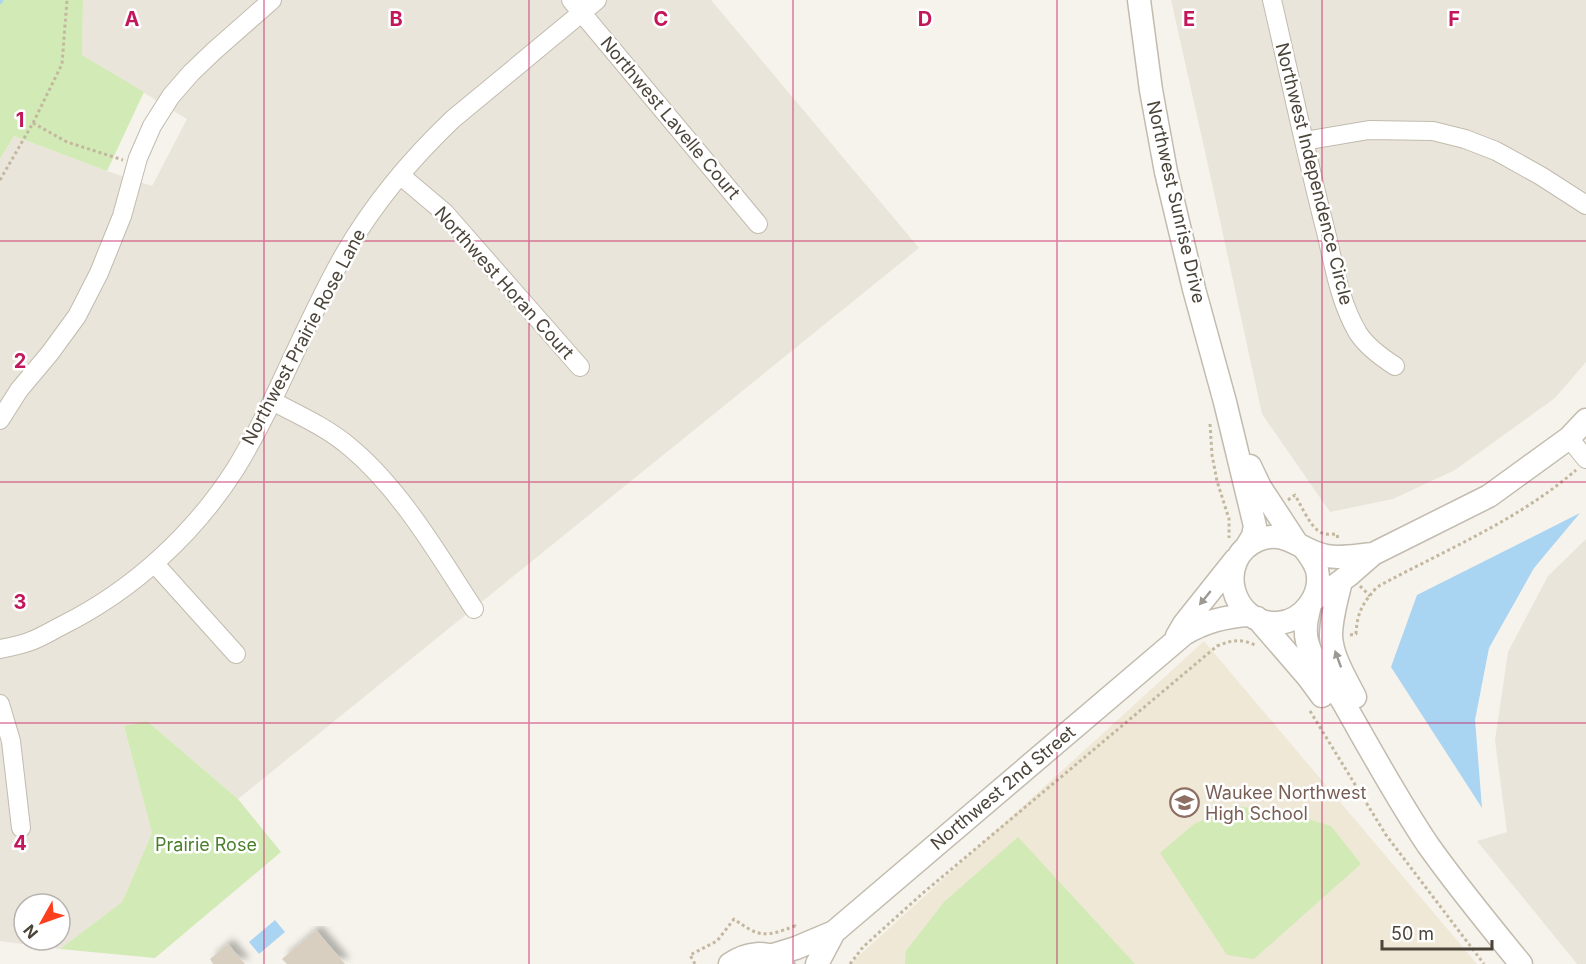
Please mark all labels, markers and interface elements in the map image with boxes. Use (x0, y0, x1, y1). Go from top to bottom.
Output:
text: A (125, 7, 140, 31)
text: B (389, 7, 403, 31)
text: C (654, 7, 668, 31)
text: D (918, 7, 932, 31)
text: E (1183, 7, 1195, 31)
text: F (1448, 7, 1460, 31)
street label: Northwest Lavelle Court (596, 32, 745, 203)
street label: Northwest Independence Circle (1272, 41, 1357, 307)
street label: Northwest Sunrise Drive (1143, 99, 1210, 305)
text: 1 (16, 108, 24, 132)
street label: Northwest Horan Court (430, 202, 578, 363)
street label: Northwest Prairie Rose Lane (238, 225, 370, 448)
text: 2 (14, 349, 26, 373)
text: 3 (14, 590, 26, 614)
one-way arrow (1199, 590, 1212, 605)
one-way arrow (1332, 650, 1342, 668)
street label: Northwest 2nd Street (926, 721, 1079, 854)
place label: Waukee Northwest High School (1205, 782, 1366, 824)
school or university icon: Waukee Northwest High School (1168, 787, 1200, 819)
text: 4 (13, 831, 27, 855)
park label: Prairie Rose (155, 834, 257, 855)
north arrow (12, 892, 72, 952)
scale bar (1382, 913, 1492, 951)
text: N (19, 921, 42, 943)
text: 50 m (1391, 923, 1434, 944)

